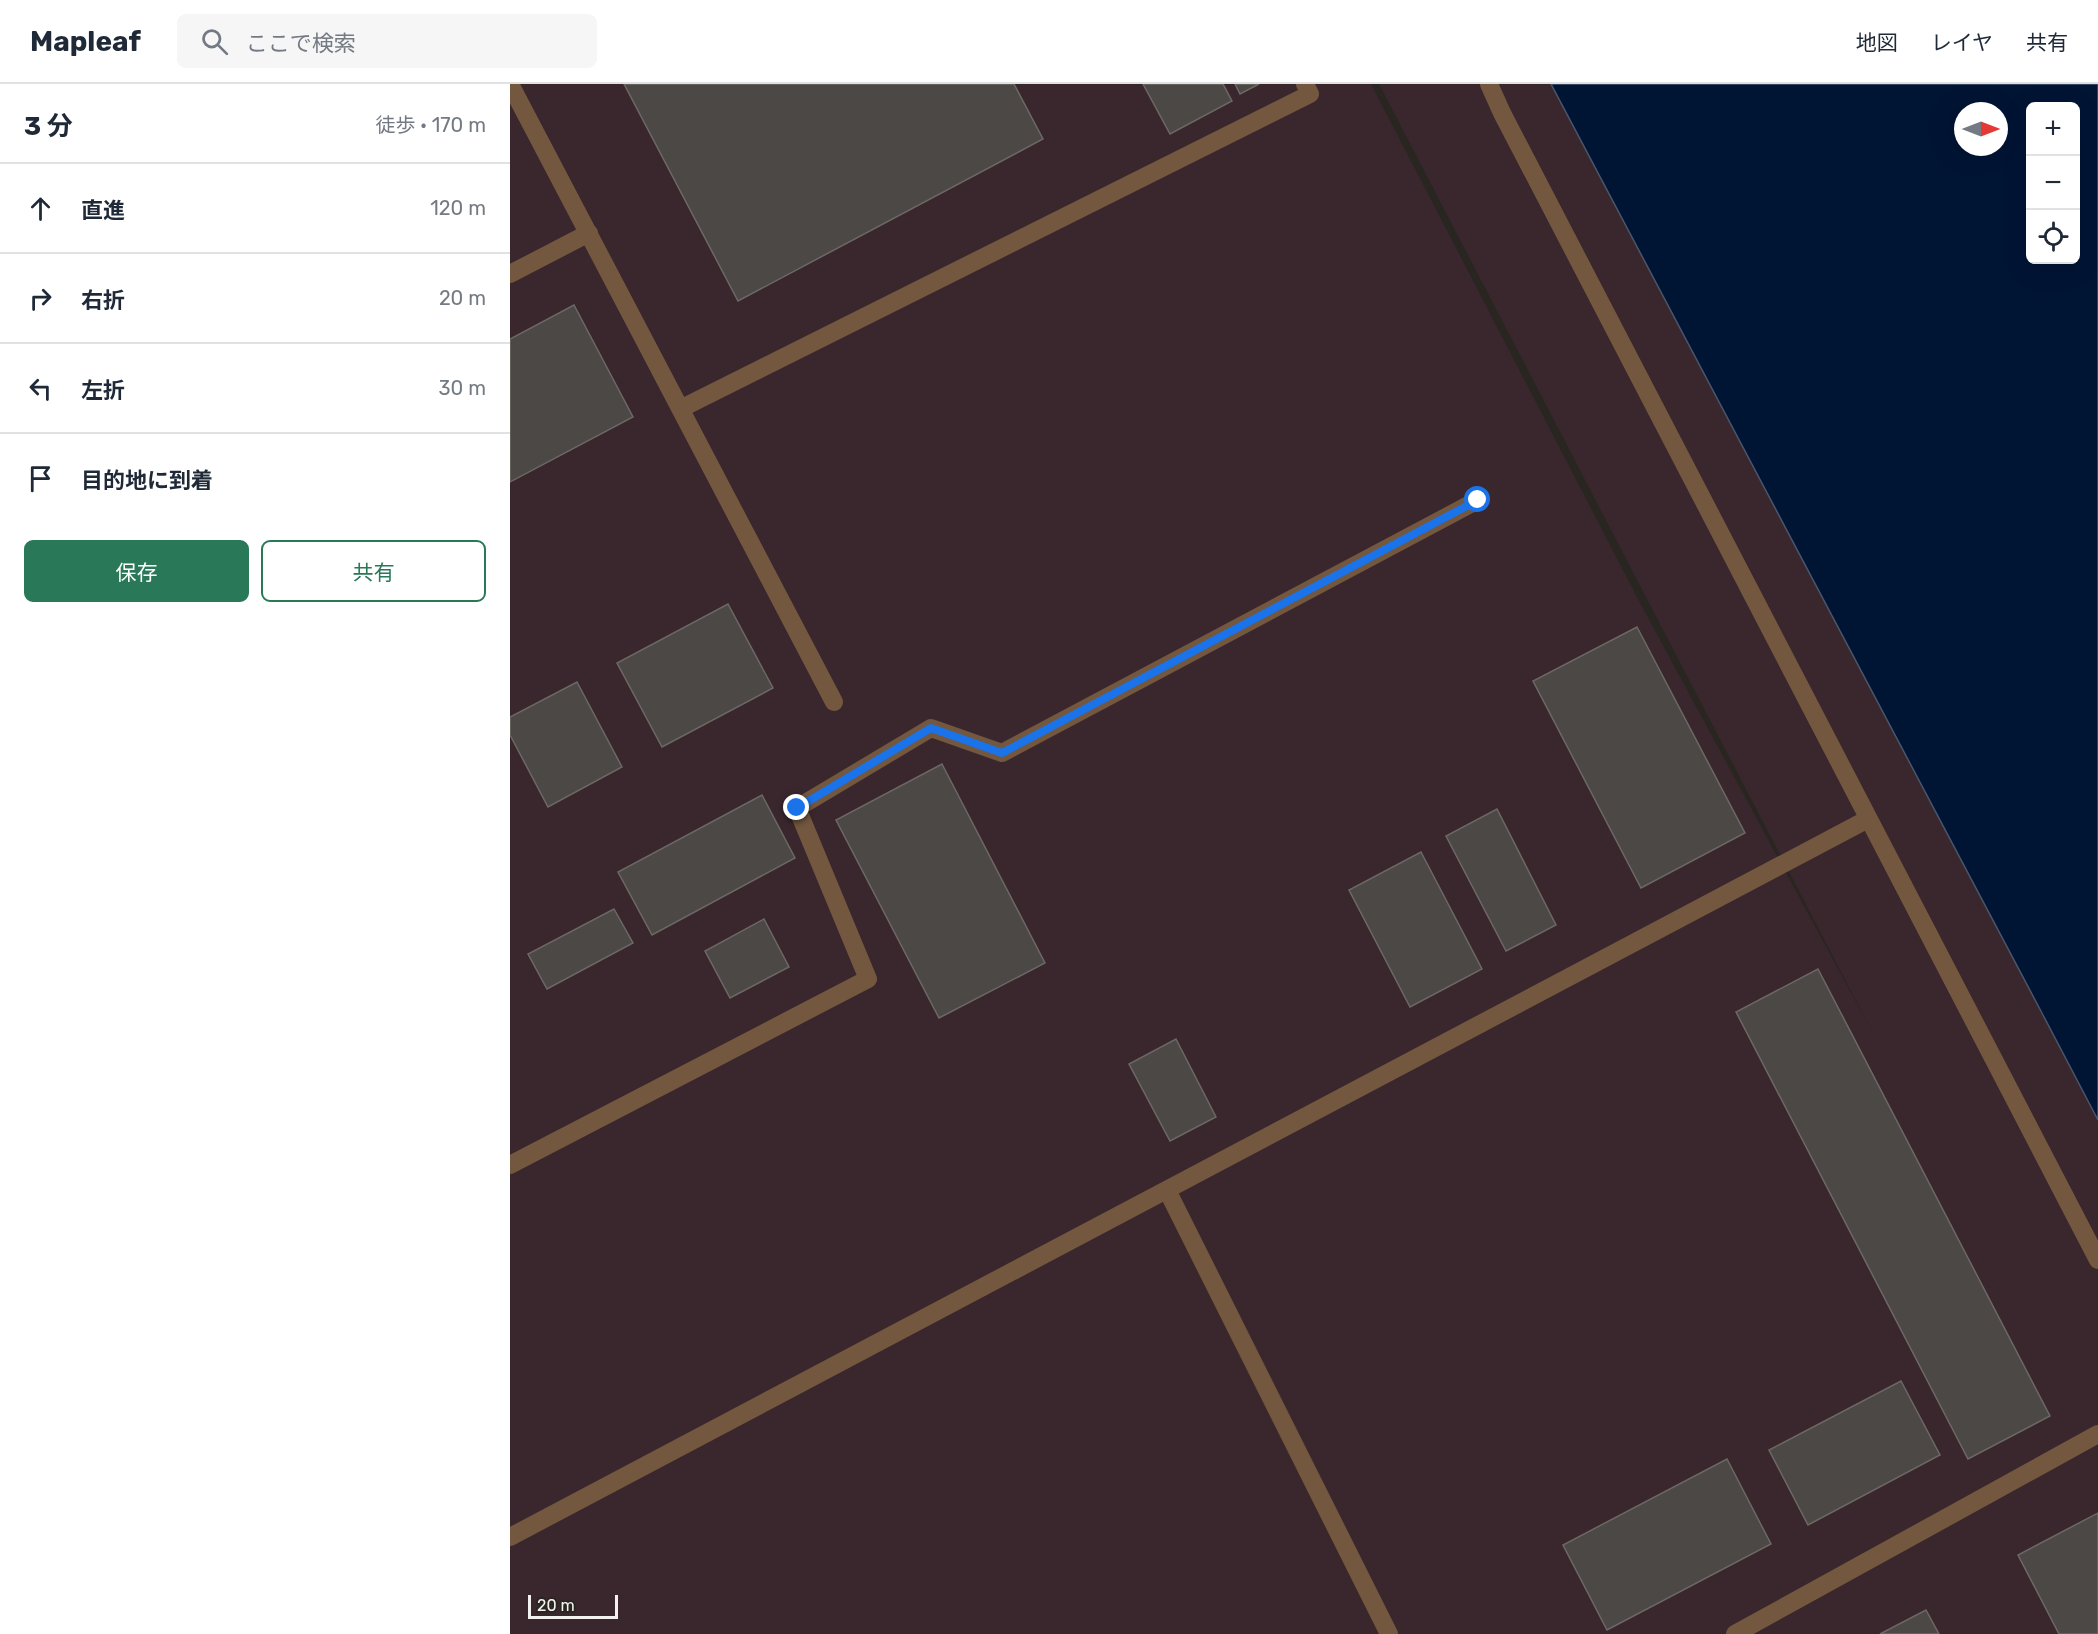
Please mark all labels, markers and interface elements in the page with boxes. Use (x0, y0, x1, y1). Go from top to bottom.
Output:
search box (177, 14, 597, 68)
text: Mapleaf (30, 25, 141, 58)
icon: search (198, 25, 231, 58)
text: ここで検索 (246, 30, 356, 57)
text: 地図 (1856, 30, 1898, 55)
text: レイヤ (1931, 30, 1993, 55)
text: 共有 (2026, 30, 2068, 55)
north arrow (1954, 102, 2008, 156)
map controls (2026, 102, 2080, 264)
button: + (2026, 102, 2080, 156)
text: 3 分 (24, 111, 73, 142)
text: 徒歩 · 170 m (375, 113, 486, 137)
button: − (2026, 156, 2080, 210)
icon: ahead (24, 192, 57, 225)
text: 120 m (430, 196, 486, 220)
text: 直進 (81, 197, 125, 224)
button: locate (2026, 210, 2080, 264)
icon: right (24, 282, 57, 315)
text: 20 m (439, 286, 486, 310)
text: 右折 (81, 287, 125, 314)
icon: left (24, 372, 57, 405)
text: 30 m (439, 376, 486, 400)
text: 左折 (81, 377, 125, 404)
icon: arrive (24, 462, 57, 495)
text: 目的地に到着 (81, 467, 213, 494)
route start (1464, 486, 1490, 512)
button: 保存 (24, 540, 249, 602)
button: 共有 (261, 540, 486, 602)
route end (783, 794, 809, 820)
scale bar (528, 1592, 618, 1620)
text: 20 m (537, 1596, 575, 1615)

